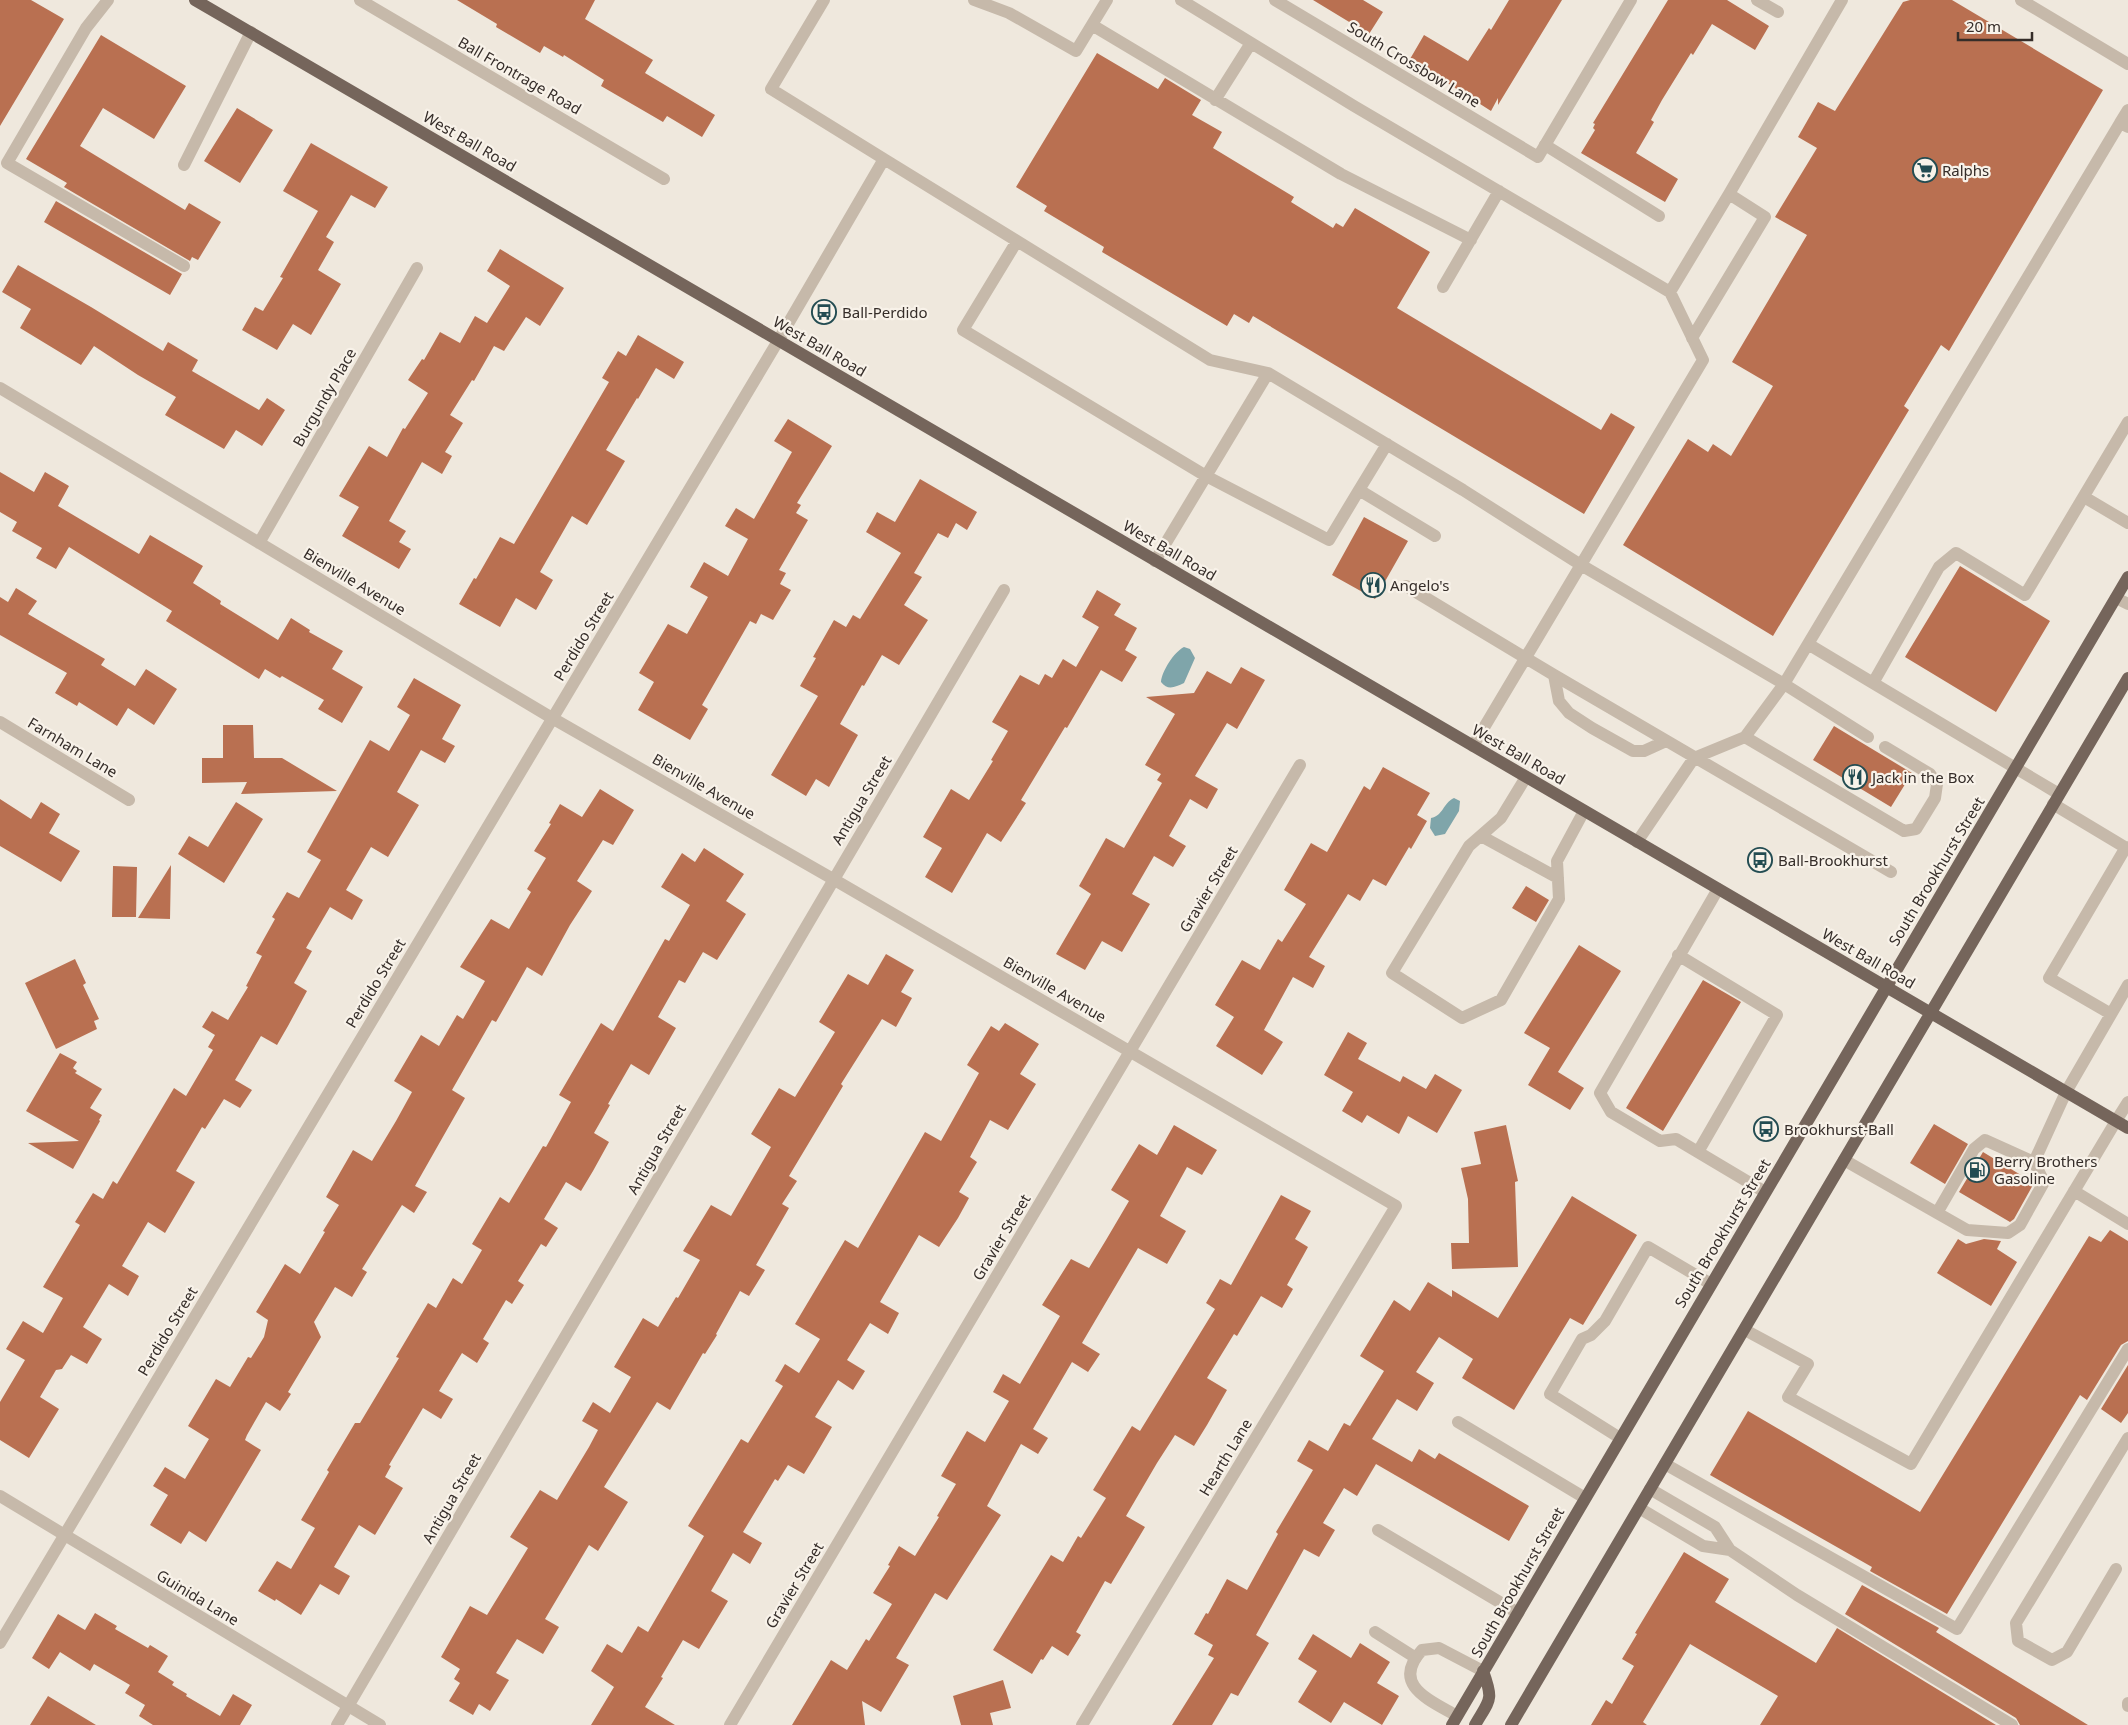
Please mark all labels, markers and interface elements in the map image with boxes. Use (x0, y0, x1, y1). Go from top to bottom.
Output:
scale bar (1958, 10, 2032, 42)
street label: South Crossbow Lane (1344, 16, 1484, 112)
text: 20 m (1966, 16, 2001, 36)
street label: Ball Frontrage Road (455, 32, 585, 118)
street label: West Ball Road (420, 106, 520, 176)
supermarket icon: Ralphs (1912, 157, 1938, 183)
place label: Ralphs (1942, 160, 1989, 180)
bus stop icon: Ball-Perdido (811, 299, 837, 325)
place label: Ball-Perdido (842, 302, 928, 322)
street label: West Ball Road (770, 311, 870, 381)
street label: Burgundy Place (288, 344, 360, 450)
street label: West Ball Road (1120, 515, 1220, 585)
street label: Bienville Avenue (300, 543, 410, 619)
restaurant icon: Angelo's (1360, 572, 1386, 598)
place label: Angelo's (1390, 575, 1449, 595)
street label: Perdido Street (549, 587, 618, 684)
street label: Farnham Lane (24, 712, 122, 782)
street label: West Ball Road (1469, 719, 1569, 789)
street label: Bienville Avenue (649, 748, 759, 824)
street label: Antigua Street (826, 751, 896, 848)
restaurant icon: Jack in the Box (1842, 764, 1868, 790)
place label: Jack in the Box (1870, 767, 1974, 787)
street label: South Brookhurst Street (1884, 792, 1989, 949)
street label: Gravier Street (1174, 842, 1242, 936)
bus stop icon: Ball-Brookhurst (1747, 847, 1773, 873)
place label: Ball-Brookhurst (1778, 850, 1888, 870)
street label: West Ball Road (1819, 923, 1919, 993)
street label: Perdido Street (341, 934, 410, 1031)
street label: Bienville Avenue (1000, 951, 1110, 1027)
street label: Antigua Street (622, 1100, 690, 1198)
bus stop icon: Brookhurst-Ball (1753, 1116, 1779, 1142)
place label: Brookhurst-Ball (1784, 1119, 1894, 1139)
place label: Berry Brothers Gasoline (1994, 1151, 2097, 1188)
street label: South Brookhurst Street (1670, 1154, 1775, 1311)
fuel station icon: Berry Brothers Gasoline (1964, 1157, 1990, 1183)
street label: Gravier Street (967, 1190, 1035, 1284)
street label: Perdido Street (133, 1282, 202, 1379)
street label: Hearth Lane (1194, 1415, 1256, 1499)
street label: Antigua Street (417, 1449, 485, 1547)
street label: South Brookhurst Street (1466, 1503, 1568, 1661)
street label: Gravier Street (760, 1538, 828, 1632)
street label: Guinida Lane (153, 1565, 243, 1629)

